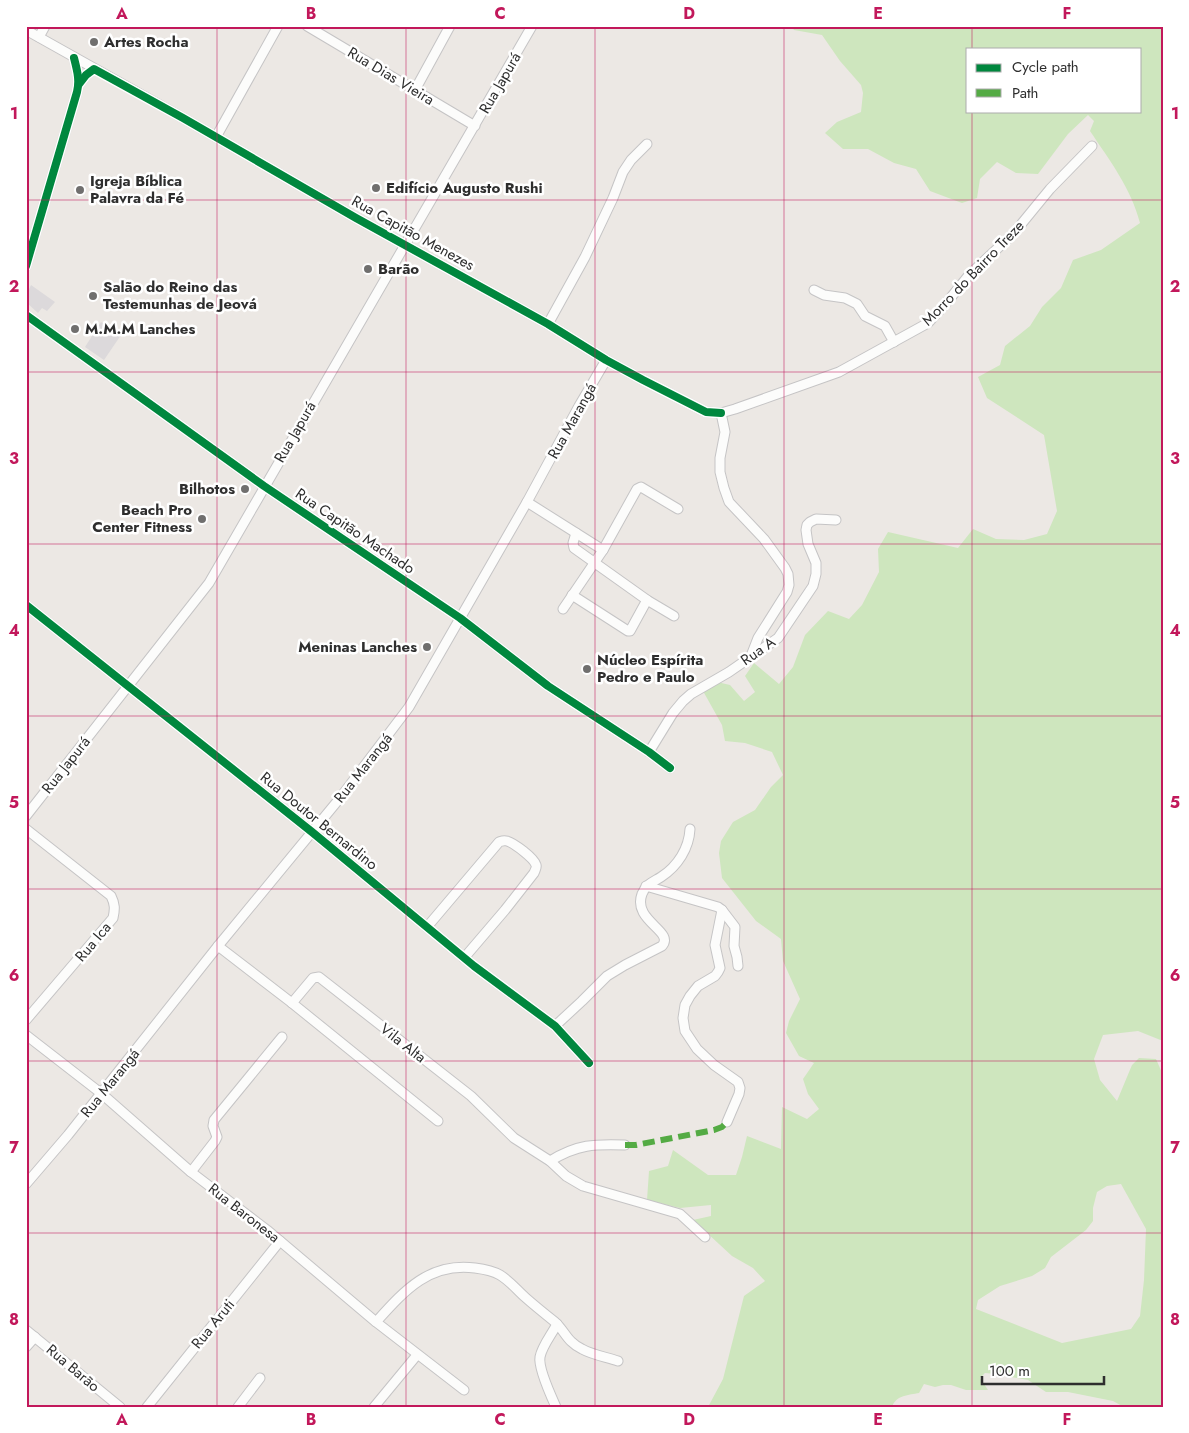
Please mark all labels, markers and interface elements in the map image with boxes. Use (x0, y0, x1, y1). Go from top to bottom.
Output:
text: A (115, 2, 128, 25)
text: B (306, 2, 316, 25)
text: C (494, 2, 506, 25)
text: D (683, 2, 695, 25)
text: E (873, 2, 883, 25)
text: F (1063, 2, 1071, 25)
place label: Artes Rocha (103, 31, 188, 53)
marker: Artes Rocha (88, 36, 100, 48)
street label: Rua Dias Vieira (343, 41, 439, 111)
street label: Rua Japurá (474, 48, 526, 118)
legend (966, 48, 1142, 112)
text: Cycle path (1012, 56, 1079, 78)
text: Path (1012, 82, 1038, 104)
text: 1 (10, 102, 18, 125)
text: 1 (1171, 102, 1179, 125)
place label: Igreja Bíblica Palavra da Fé (90, 170, 184, 209)
place label: Edifício Augusto Rushi (386, 177, 543, 199)
marker: Edifício Augusto Rushi (370, 182, 382, 194)
marker: Igreja Bíblica Palavra da Fé (74, 184, 86, 196)
street label: Rua Capitão Menezes (348, 190, 478, 276)
street label: Morro do Bairro Treze (917, 215, 1029, 331)
place label: Barão (378, 258, 419, 280)
marker: Barão (362, 263, 374, 275)
text: 2 (9, 275, 19, 298)
text: 2 (1170, 275, 1180, 298)
place label: Salão do Reino das Testemunhas de Jeová (103, 276, 257, 315)
marker: Salão do Reino das Testemunhas de Jeová (87, 290, 99, 302)
place label: M.M.M Lanches (85, 318, 195, 340)
marker: M.M.M Lanches (69, 323, 81, 335)
street label: Rua Marangá (542, 379, 602, 463)
street label: Rua Japurá (269, 397, 321, 467)
text: 3 (9, 447, 19, 470)
text: 3 (1170, 447, 1180, 470)
place label: Bilhotos (179, 478, 235, 500)
marker: Bilhotos (239, 483, 251, 495)
street label: Rua Capitão Machado (291, 483, 419, 579)
place label: Beach Pro Center Fitness (92, 499, 192, 538)
marker: Beach Pro Center Fitness (196, 513, 208, 525)
text: 4 (8, 619, 20, 642)
text: 4 (1169, 619, 1181, 642)
street label: Rua A (736, 631, 780, 671)
place label: Meninas Lanches (298, 636, 417, 658)
marker: Meninas Lanches (421, 641, 433, 653)
place label: Núcleo Espírita Pedro e Paulo (597, 649, 703, 688)
marker: Núcleo Espírita Pedro e Paulo (581, 663, 593, 675)
street label: Rua Marangá (329, 728, 397, 808)
street label: Rua Japurá (37, 732, 95, 798)
street label: Rua Doutor Bernardino (255, 767, 383, 875)
text: 5 (9, 791, 19, 814)
text: 5 (1170, 791, 1180, 814)
street label: Rua Ica (70, 917, 116, 967)
text: 6 (9, 964, 19, 987)
text: 6 (1170, 964, 1180, 987)
street label: Vila Alta (375, 1018, 431, 1068)
street label: Rua Marangá (75, 1044, 145, 1122)
text: 7 (9, 1136, 19, 1159)
text: 7 (1170, 1136, 1180, 1159)
street label: Rua Baronesa (204, 1178, 284, 1248)
street label: Rua Aruti (186, 1294, 240, 1354)
text: 8 (9, 1308, 19, 1331)
text: 8 (1170, 1308, 1180, 1331)
street label: Rua Barão (41, 1339, 105, 1397)
scale bar (982, 1353, 1104, 1385)
text: 100 m (989, 1360, 1030, 1382)
text: A (115, 1408, 128, 1431)
text: B (306, 1408, 316, 1431)
text: C (494, 1408, 506, 1431)
text: D (683, 1408, 695, 1431)
text: E (873, 1408, 883, 1431)
text: F (1063, 1408, 1071, 1431)

